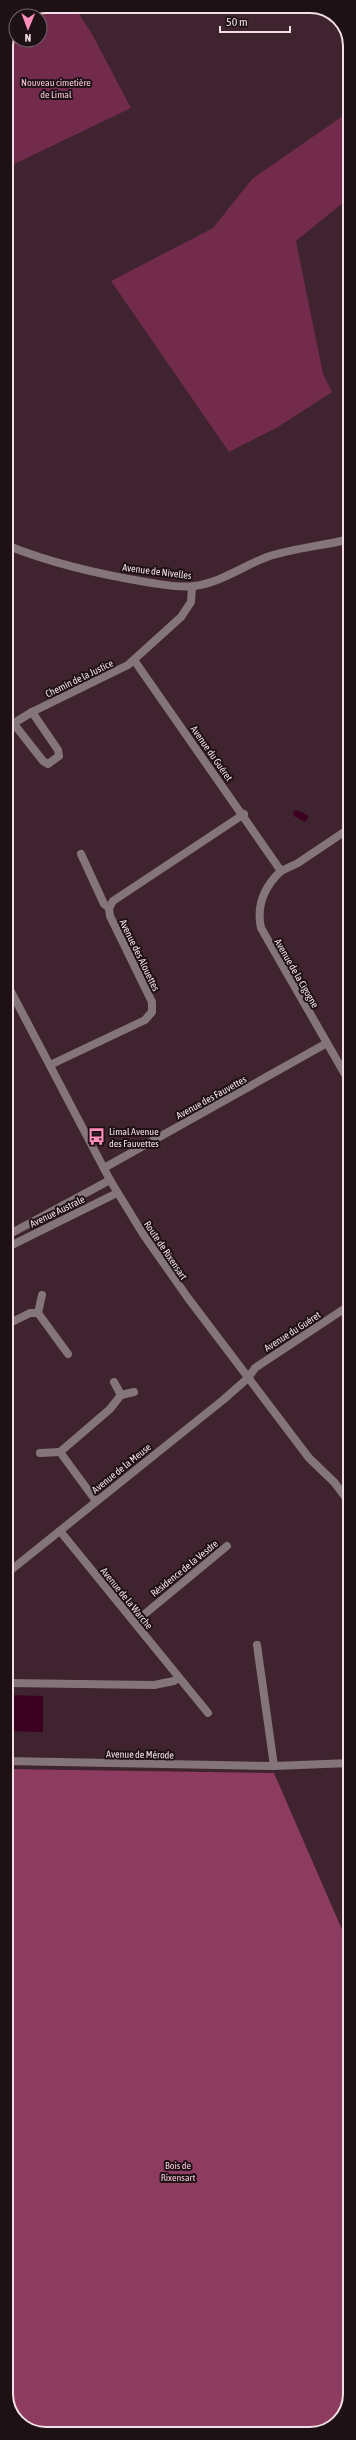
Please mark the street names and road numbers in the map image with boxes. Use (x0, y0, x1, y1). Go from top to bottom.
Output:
street label: Avenue de Nivelles (122, 562, 193, 581)
street label: Chemin de la Justice (44, 657, 115, 700)
street label: Avenue du Guéret (188, 723, 235, 783)
street label: Avenue des Alouettes (117, 918, 162, 993)
street label: Avenue de la Cigogne (272, 937, 321, 1010)
street label: Avenue des Fauvettes (174, 1073, 249, 1121)
street label: Avenue Australe (28, 1193, 87, 1229)
street label: Route de Rixensart (142, 1219, 189, 1282)
street label: Avenue du Guéret (262, 1309, 323, 1354)
street label: Avenue de la Meuse (90, 1441, 153, 1495)
street label: Résidence de la Vesdre (148, 1538, 221, 1599)
street label: Avenue de la Warche (98, 1565, 155, 1632)
street label: Avenue de Mérode (106, 1748, 174, 1761)

